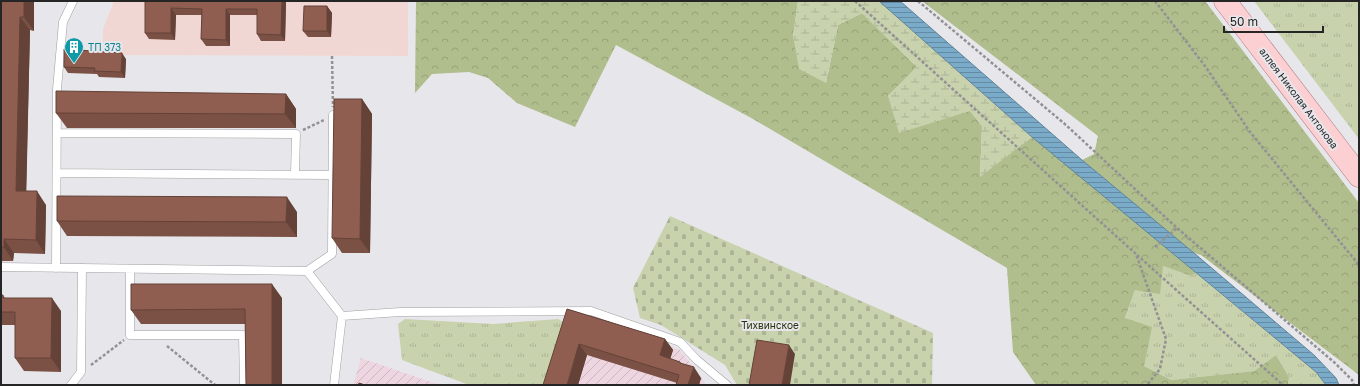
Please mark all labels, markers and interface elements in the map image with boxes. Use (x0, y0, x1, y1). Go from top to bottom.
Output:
scale bar (1224, 8, 1323, 34)
text: 50 m (1230, 14, 1258, 29)
building icon: ТП 373 (63, 36, 85, 64)
place label: ТП 373 (88, 41, 121, 53)
street label: аллея Николая Антонова (1257, 45, 1341, 151)
park label: Тихвинское (741, 319, 799, 331)

